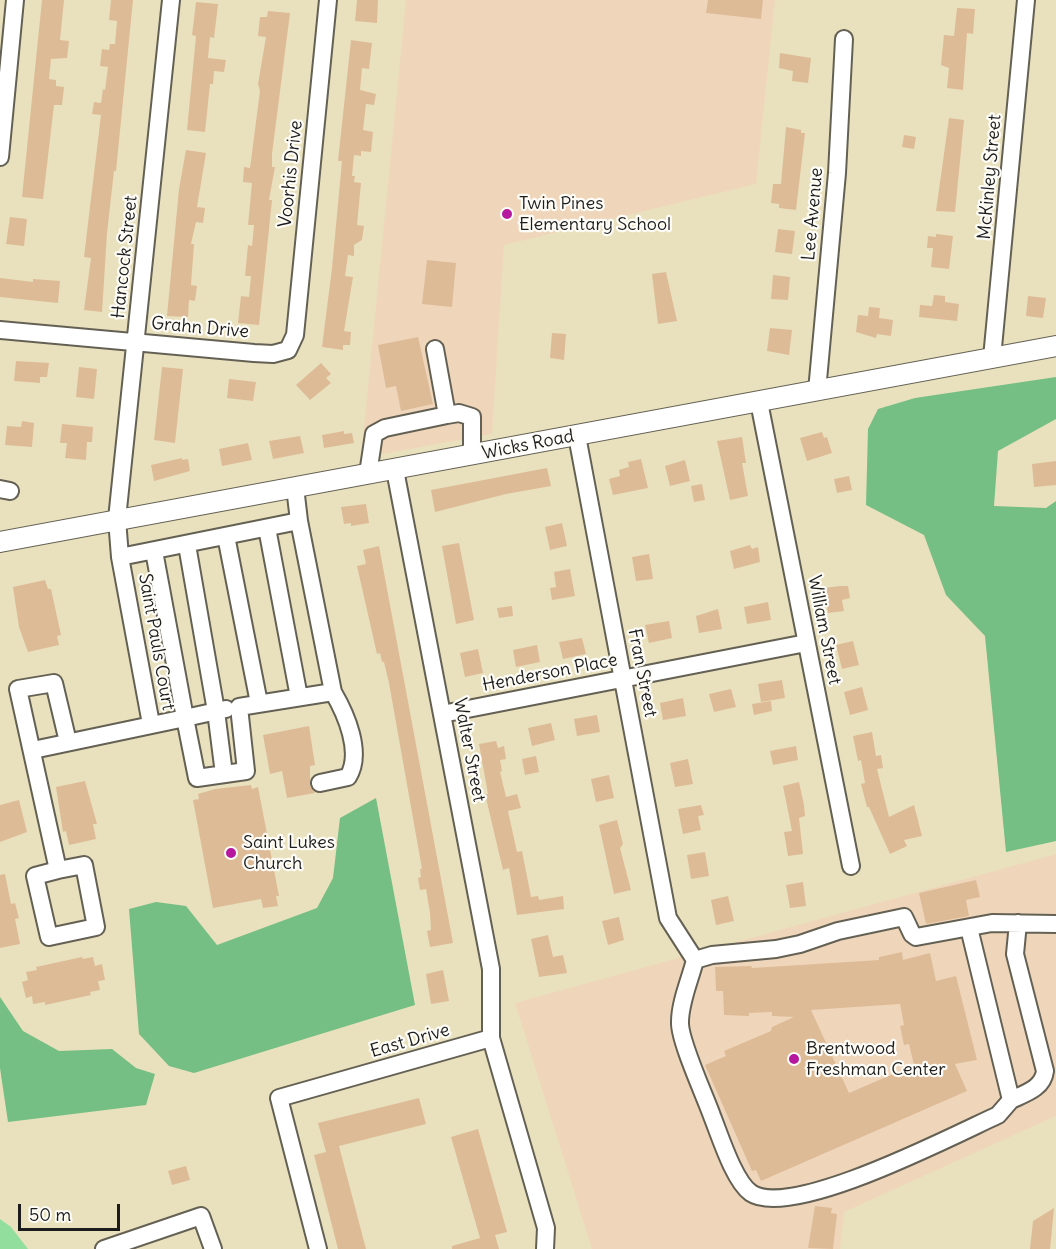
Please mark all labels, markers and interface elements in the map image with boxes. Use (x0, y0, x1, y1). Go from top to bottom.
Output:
street label: McKinley Street (974, 114, 1006, 240)
street label: Voorhis Drive (275, 119, 307, 229)
street label: Lee Avenue (798, 167, 828, 261)
place label: Twin Pines Elementary School (519, 193, 671, 236)
street label: Hancock Street (108, 195, 142, 319)
marker: Twin Pines Elementary School (500, 207, 514, 221)
street label: Grahn Drive (150, 313, 250, 343)
street label: Wicks Road (480, 425, 576, 465)
street label: Saint Pauls Court (133, 572, 179, 712)
street label: William Street (803, 574, 845, 686)
street label: Fran Street (623, 627, 661, 719)
street label: Henderson Place (481, 649, 619, 697)
street label: Walter Street (448, 696, 490, 804)
place label: Saint Lukes Church (243, 832, 335, 874)
marker: Saint Lukes Church (224, 846, 238, 860)
street label: East Drive (368, 1019, 452, 1063)
place label: Brentwood Freshman Center (806, 1038, 946, 1080)
marker: Brentwood Freshman Center (787, 1052, 801, 1066)
scale bar (21, 1192, 123, 1230)
text: 50 m (29, 1203, 71, 1226)

